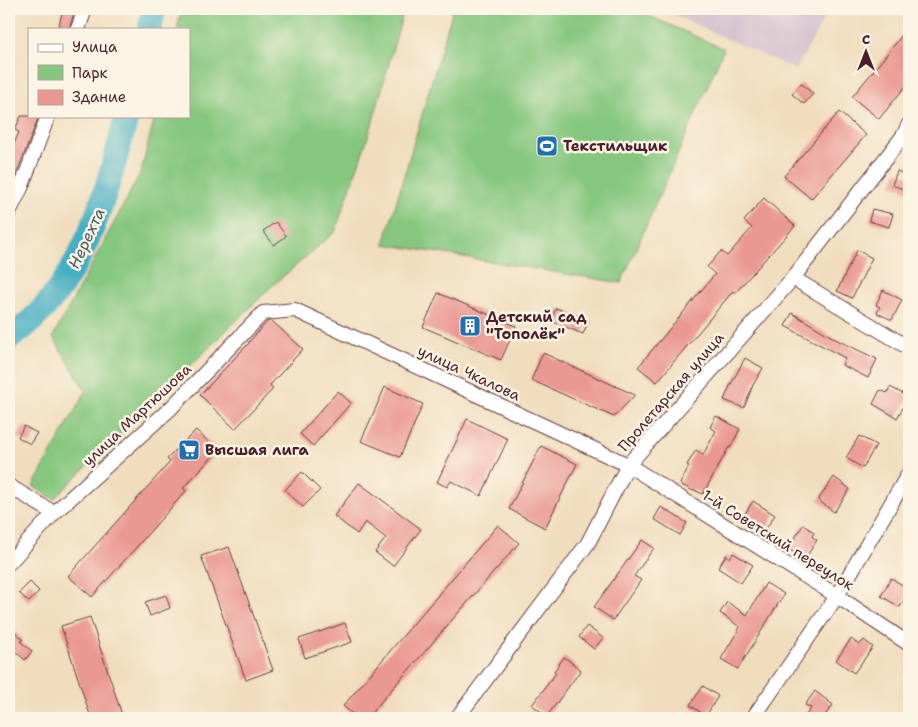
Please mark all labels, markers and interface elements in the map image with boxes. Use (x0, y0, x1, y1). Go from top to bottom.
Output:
legend (28, 28, 190, 118)
north arrow (840, 28, 890, 78)
text: С (862, 30, 870, 48)
text: Улица (72, 37, 118, 57)
text: Парк (72, 63, 108, 83)
text: Здание (72, 87, 126, 107)
sports icon: Текстильщик (535, 134, 559, 158)
place label: Текстильщик (563, 136, 668, 156)
water label: Нерехта (63, 204, 110, 272)
place label: Детский сад "Тополёк" (486, 307, 587, 344)
building icon: Детский сад "Тополёк" (458, 314, 482, 338)
street label: Пролетарская улица (614, 328, 729, 456)
street label: улица Чкалова (414, 340, 524, 406)
street label: улица Мартюшова (78, 359, 196, 471)
supermarket icon: Высшая лига (177, 438, 201, 462)
place label: Высшая лига (205, 440, 310, 460)
street label: 1-й Советский переулок (698, 485, 858, 595)

